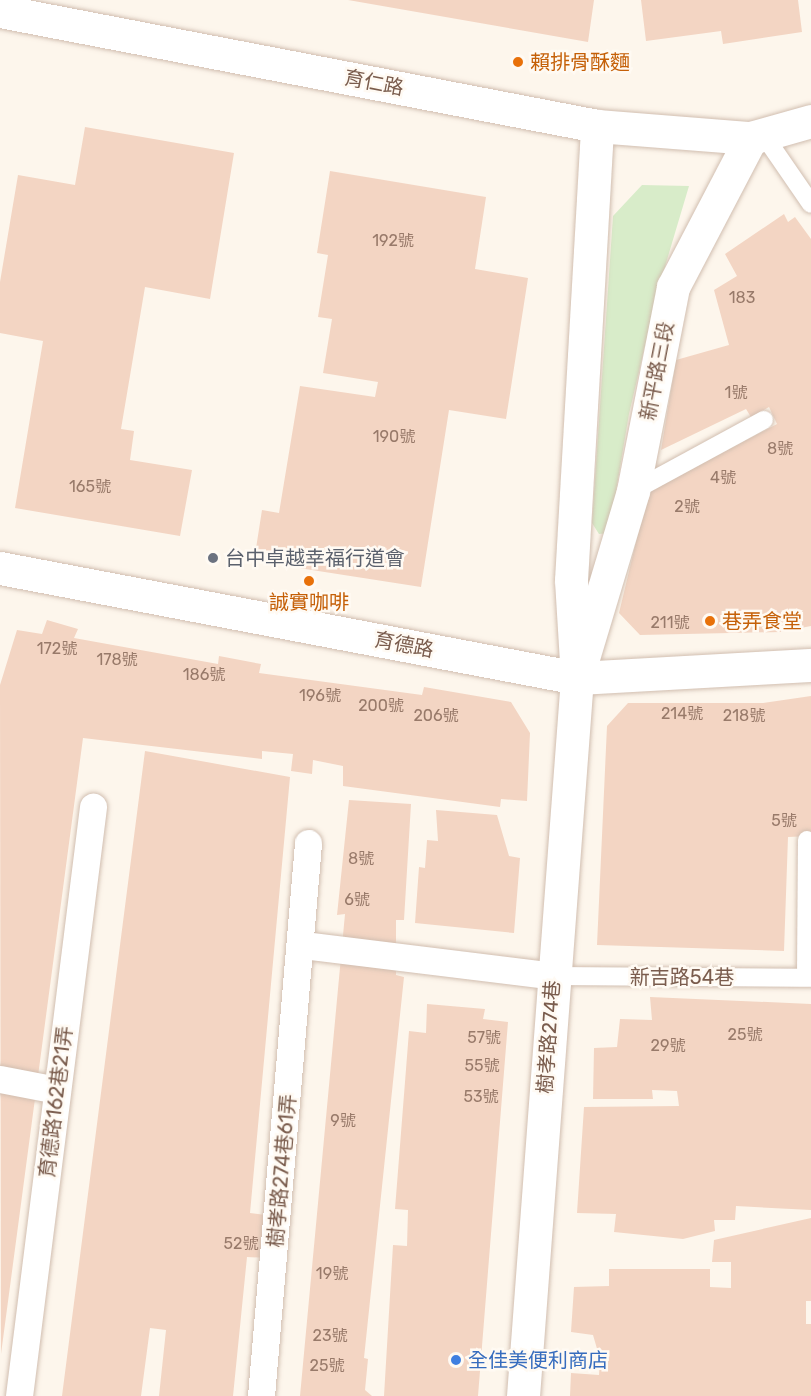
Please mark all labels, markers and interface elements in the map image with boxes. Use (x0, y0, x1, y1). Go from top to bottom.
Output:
place label: 賴排骨酥麵 (530, 50, 630, 74)
marker: 賴排骨酥麵 (511, 55, 525, 69)
street label: 育仁路 (342, 65, 406, 101)
house number: 192號 (372, 231, 414, 251)
house number: 183 (729, 288, 755, 308)
street label: 新平路三段 (636, 320, 678, 422)
house number: 1號 (725, 383, 747, 403)
house number: 190號 (373, 427, 415, 447)
house number: 8號 (767, 439, 793, 459)
house number: 4號 (710, 468, 736, 488)
house number: 165號 (69, 477, 111, 497)
house number: 2號 (674, 497, 700, 517)
place label: 台中卓越幸福行道會 (225, 546, 405, 570)
marker: 台中卓越幸福行道會 (206, 551, 220, 565)
marker: 誠實咖啡 (302, 574, 316, 588)
place label: 誠實咖啡 (269, 590, 349, 614)
place label: 巷弄食堂 (722, 609, 802, 633)
house number: 211號 (650, 613, 690, 633)
marker: 巷弄食堂 (703, 614, 717, 628)
street label: 育德路 (372, 627, 436, 663)
house number: 172號 (37, 639, 77, 659)
house number: 178號 (96, 650, 138, 670)
house number: 186號 (183, 665, 225, 685)
house number: 196號 (299, 686, 341, 706)
house number: 200號 (358, 696, 404, 716)
house number: 214號 (661, 704, 703, 724)
house number: 206號 (413, 706, 459, 726)
house number: 218號 (723, 706, 765, 726)
house number: 5號 (771, 811, 797, 831)
house number: 8號 (348, 849, 374, 869)
house number: 6號 (344, 890, 370, 910)
street label: 新吉路54巷 (630, 965, 734, 989)
street label: 樹孝路274巷 (533, 979, 565, 1095)
street label: 育德路162巷21弄 (35, 1025, 77, 1179)
house number: 25號 (728, 1025, 762, 1045)
house number: 57號 (467, 1028, 501, 1048)
house number: 29號 (651, 1036, 685, 1056)
house number: 55號 (464, 1056, 500, 1076)
house number: 53號 (463, 1087, 499, 1107)
street label: 樹孝路274巷61弄 (263, 1093, 301, 1249)
house number: 9號 (330, 1111, 356, 1131)
house number: 52號 (224, 1234, 258, 1254)
house number: 19號 (316, 1264, 348, 1284)
house number: 23號 (312, 1326, 348, 1346)
place label: 全佳美便利商店 (468, 1348, 608, 1372)
marker: 全佳美便利商店 (449, 1353, 463, 1367)
house number: 25號 (310, 1356, 344, 1376)

